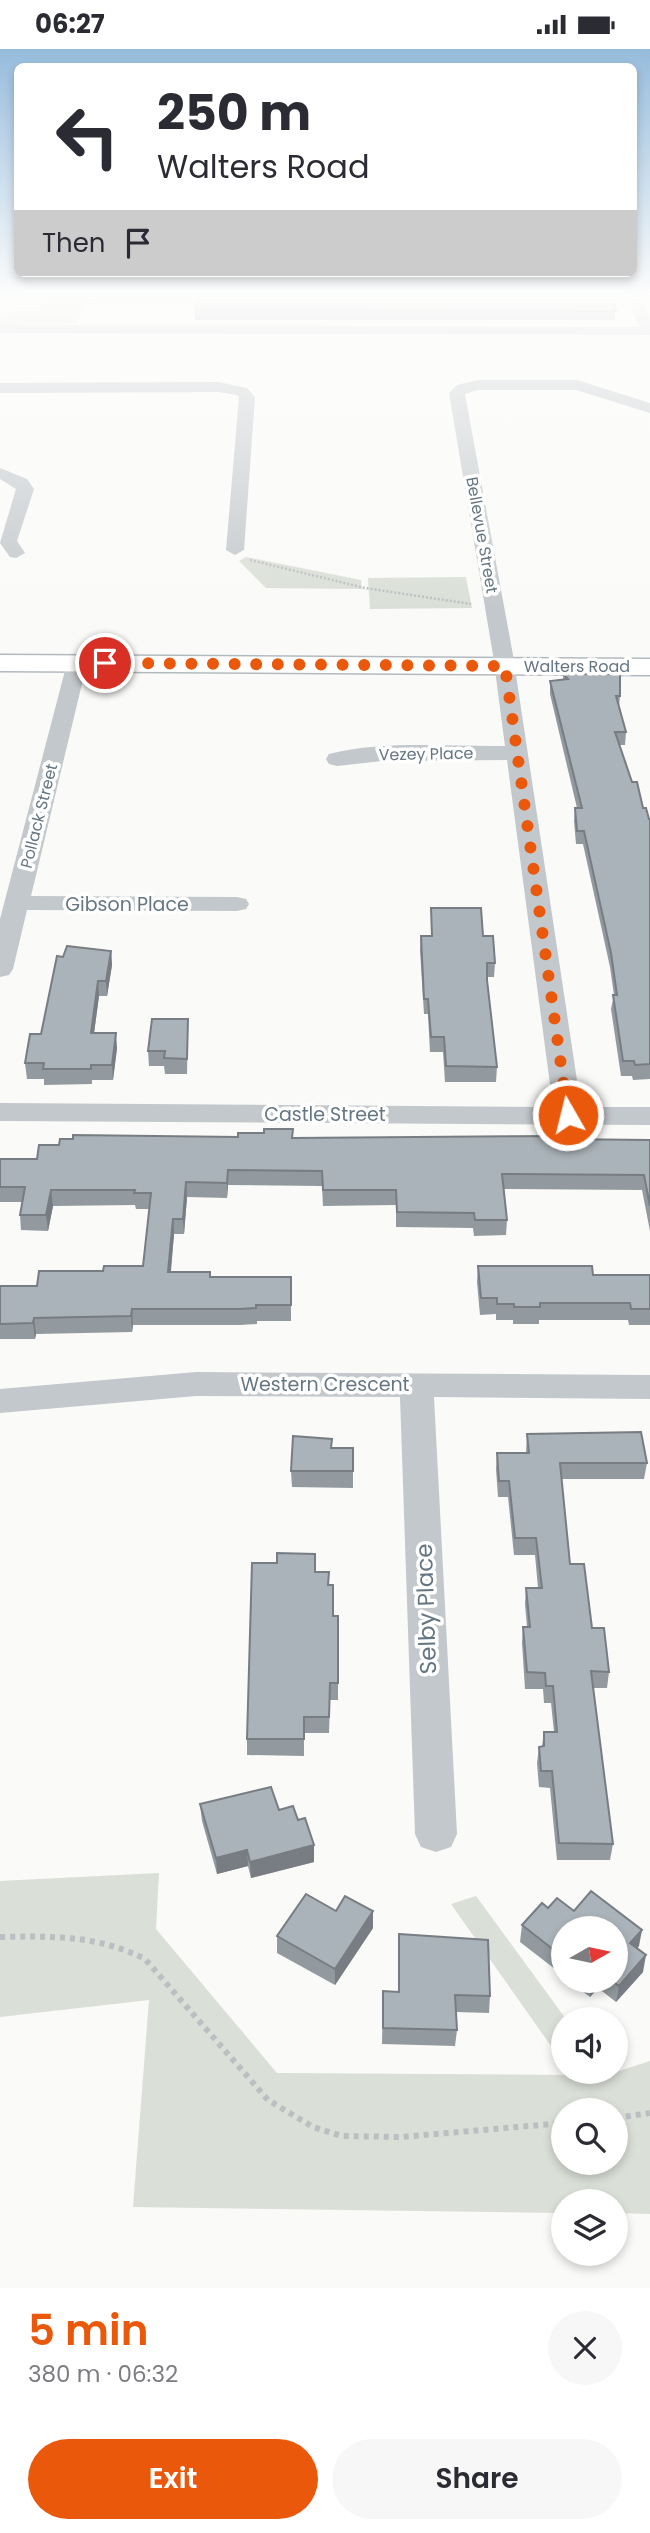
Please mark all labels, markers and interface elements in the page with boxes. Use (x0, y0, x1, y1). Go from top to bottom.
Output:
text: 06:27 (35, 6, 105, 42)
text: 250 m (157, 79, 311, 147)
icon: left (42, 91, 133, 182)
text: Walters Road (157, 144, 370, 189)
icon: arrive (119, 224, 157, 262)
text: Then (42, 225, 105, 261)
street label: Bellevue Street (460, 475, 504, 595)
pin (75, 633, 135, 693)
icon: arrive (86, 644, 124, 682)
street label: Walters Road (524, 655, 630, 678)
street label: Vezey Place (378, 742, 474, 766)
street label: Pollack Street (15, 761, 63, 871)
street label: Gibson Place (65, 891, 189, 918)
position arrow (531, 1078, 605, 1152)
street label: Castle Street (264, 1101, 386, 1128)
street label: Western Crescent (240, 1371, 410, 1398)
street label: Selby Place (408, 1543, 444, 1675)
north arrow (551, 1916, 628, 1993)
map controls (551, 1916, 628, 2266)
button: sound (551, 2007, 628, 2084)
button: search (551, 2098, 628, 2175)
button: layers (551, 2189, 628, 2266)
text: 5 min (28, 2301, 149, 2360)
button: close (548, 2311, 622, 2385)
text: 380 m · 06:32 (28, 2358, 178, 2390)
button: Exit (28, 2439, 318, 2519)
button: Share (332, 2439, 622, 2519)

